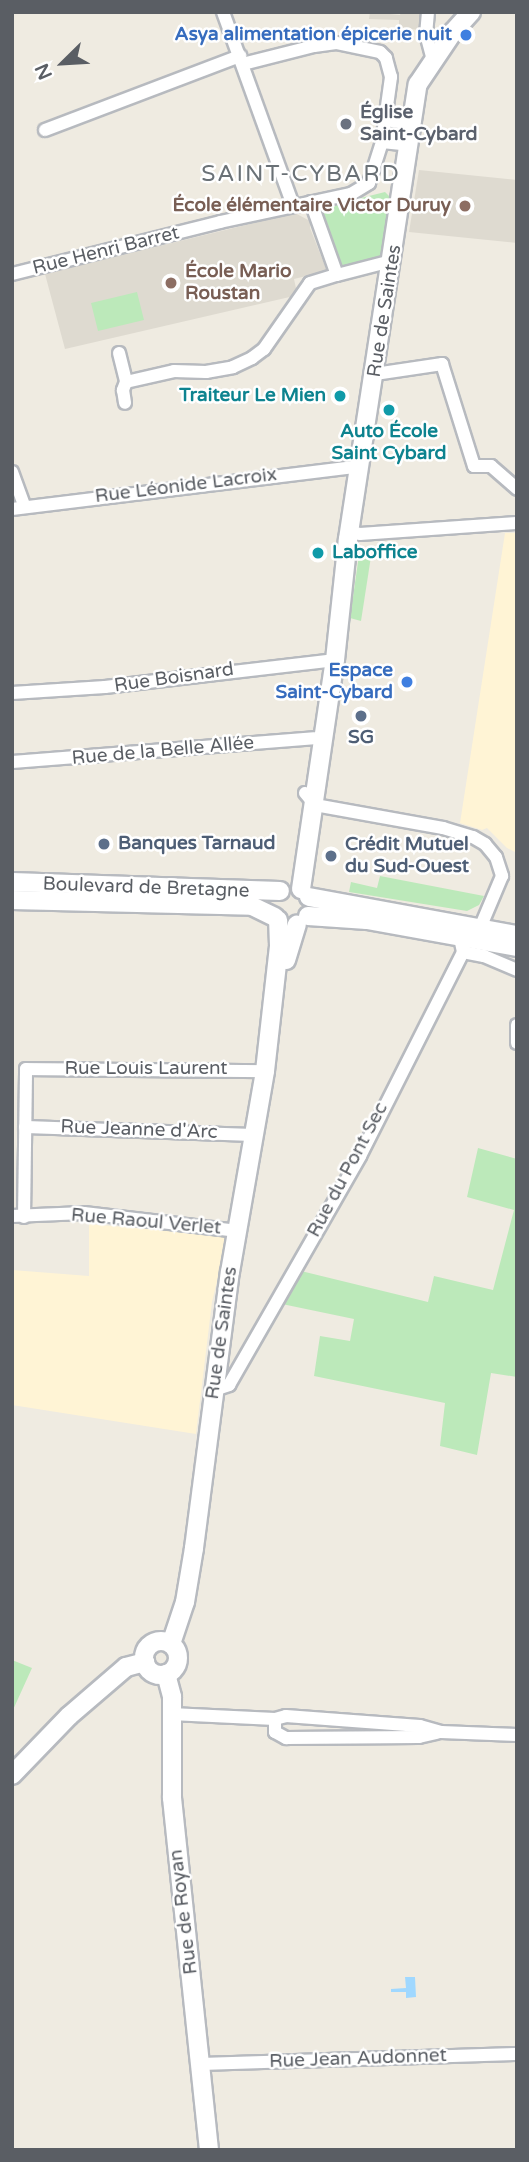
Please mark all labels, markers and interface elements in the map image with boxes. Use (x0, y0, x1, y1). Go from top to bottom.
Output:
place label: Asya alimentation épicerie nuit (175, 24, 452, 46)
marker: Asya alimentation épicerie nuit (458, 27, 474, 43)
north arrow (28, 28, 98, 98)
text: N (31, 60, 57, 83)
place label: Église Saint-Cybard (360, 102, 478, 146)
marker: Église Saint-Cybard (338, 116, 354, 132)
district label: SAINT-CYBARD (203, 160, 399, 188)
place label: École élémentaire Victor Duruy (172, 195, 451, 217)
marker: École élémentaire Victor Duruy (457, 198, 473, 214)
street label: Rue Henri Barret (30, 222, 182, 280)
street label: Rue de Saintes (363, 243, 407, 379)
place label: École Mario Roustan (185, 261, 291, 305)
marker: École Mario Roustan (163, 275, 179, 291)
place label: Traiteur Le Mien (179, 385, 326, 407)
marker: Traiteur Le Mien (332, 388, 348, 404)
marker: Auto École Saint Cybard (381, 402, 397, 418)
place label: Auto École Saint Cybard (332, 421, 446, 465)
street label: Rue Léonide Lacroix (94, 464, 278, 508)
place label: Laboffice (332, 542, 417, 564)
marker: Laboffice (310, 545, 326, 561)
street label: Rue Boisnard (113, 658, 235, 698)
place label: Espace Saint-Cybard (275, 660, 393, 704)
marker: Espace Saint-Cybard (399, 674, 415, 690)
marker: SG (353, 708, 369, 724)
place label: SG (348, 727, 374, 749)
street label: Rue de la Belle Allée (71, 732, 255, 770)
place label: Banques Tarnaud (118, 833, 276, 855)
place label: Crédit Mutuel du Sud-Ouest (345, 834, 469, 878)
marker: Banques Tarnaud (96, 836, 112, 852)
marker: Crédit Mutuel du Sud-Ouest (323, 848, 339, 864)
street label: Boulevard de Bretagne (42, 873, 250, 903)
street label: Rue Louis Laurent (64, 1058, 228, 1080)
street label: Rue du Pont Sec (303, 1099, 393, 1241)
street label: Rue Jeanne d'Arc (60, 1116, 218, 1144)
street label: Rue Raoul Verlet (70, 1204, 222, 1240)
street label: Rue de Saintes (201, 1265, 243, 1401)
street label: Rue de Royan (165, 1848, 203, 1976)
street label: Rue Jean Audonnet (269, 2045, 447, 2073)

